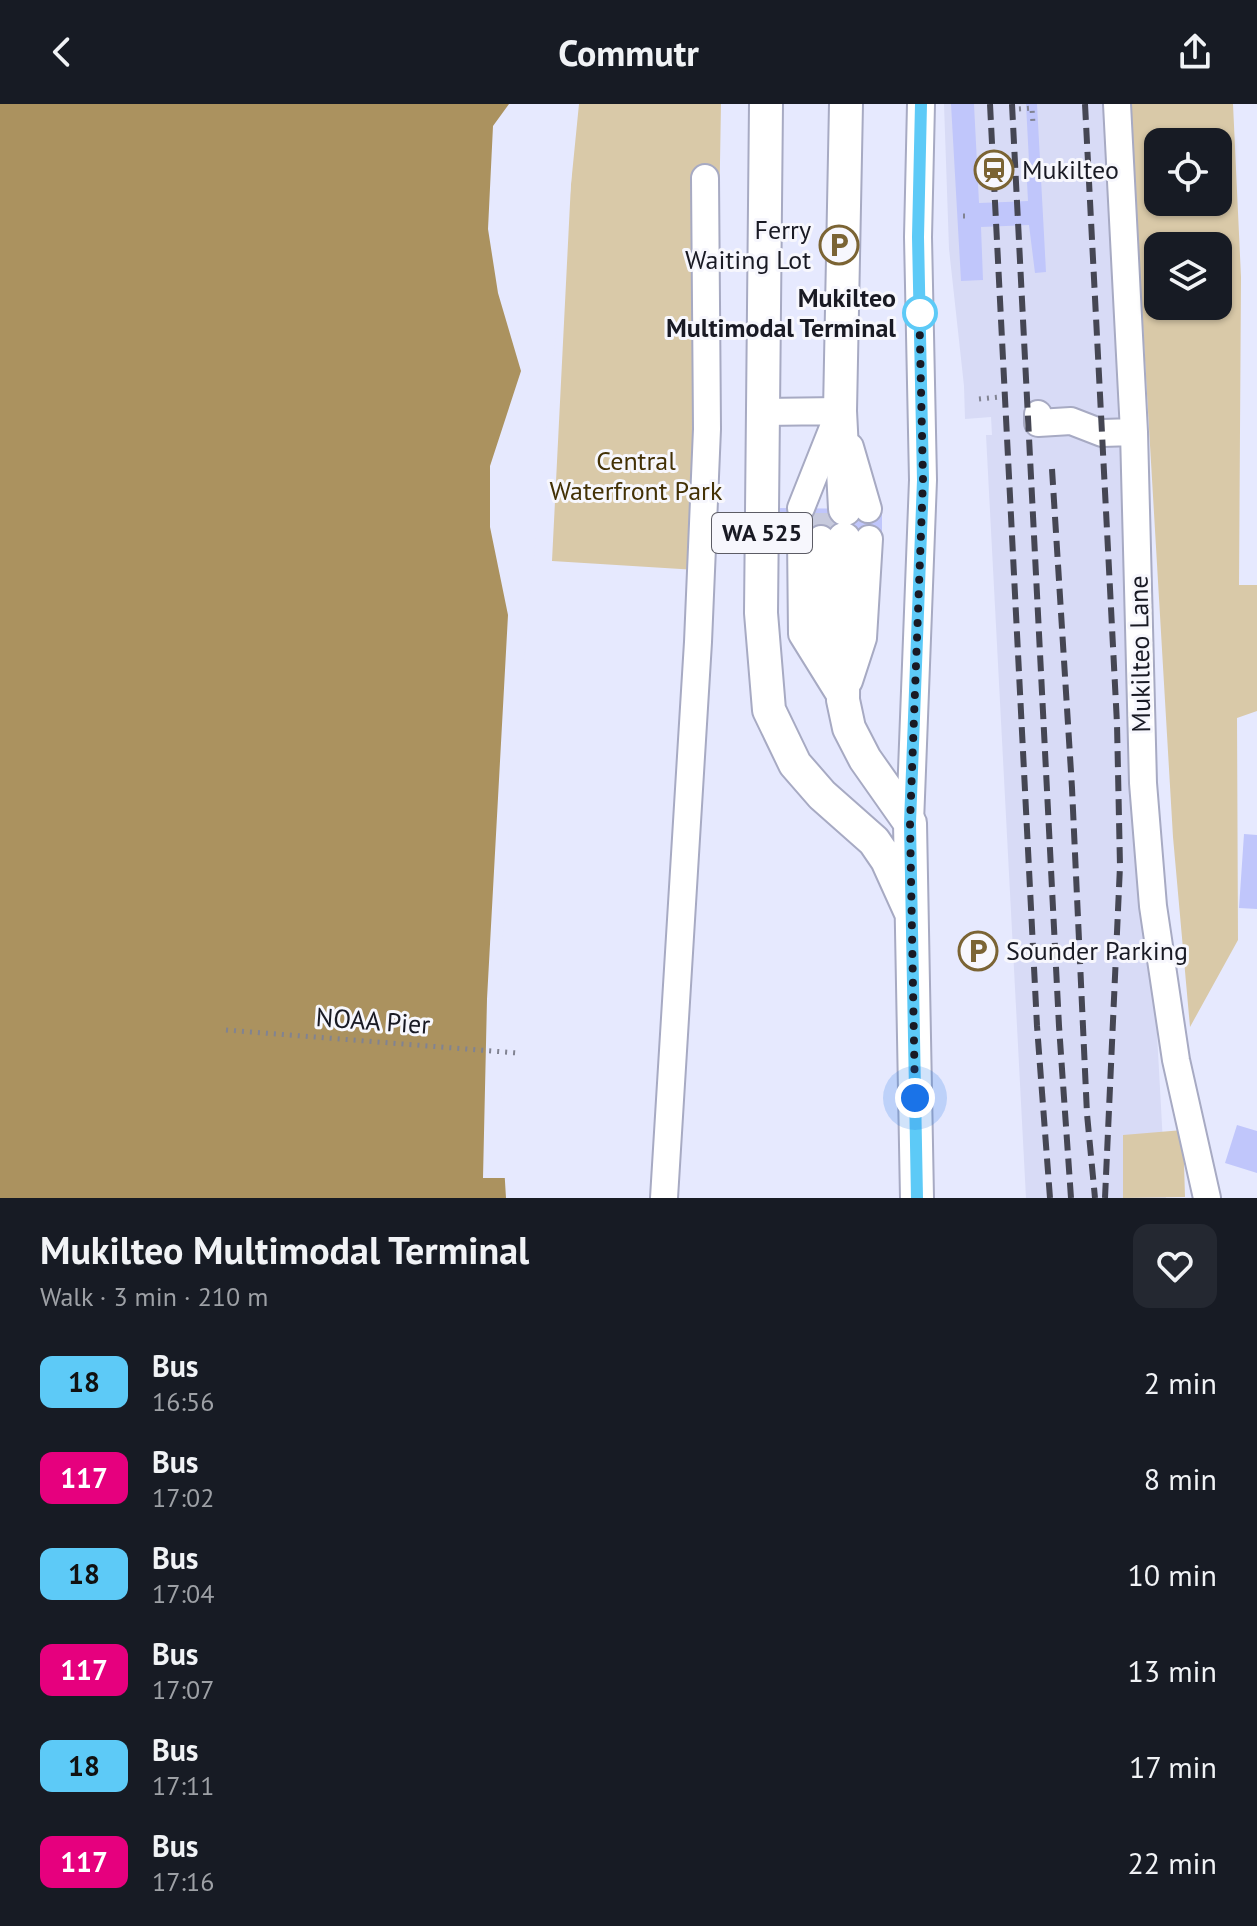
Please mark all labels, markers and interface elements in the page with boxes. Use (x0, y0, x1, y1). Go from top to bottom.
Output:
text: Commutr (558, 29, 699, 76)
icon: back (40, 30, 84, 74)
icon: share (1173, 30, 1217, 74)
map controls (1144, 128, 1232, 320)
button: locate (1144, 128, 1232, 216)
station icon: Mukilteo (973, 149, 1015, 191)
place label: Mukilteo (1022, 153, 1119, 186)
place label: Ferry Waiting Lot (685, 213, 811, 276)
parking icon: Ferry Waiting Lot (818, 224, 860, 266)
button: layers (1144, 232, 1232, 320)
place label: Mukilteo Multimodal Terminal (666, 281, 896, 344)
marker: Mukilteo Multimodal Terminal (903, 296, 937, 330)
park label: Central Waterfront Park (550, 444, 723, 507)
road number: WA 525 (712, 513, 812, 553)
street label: Mukilteo Lane (1122, 575, 1157, 733)
parking icon: Sounder Parking (957, 930, 999, 972)
place label: Sounder Parking (1006, 934, 1188, 967)
street label: NOAA Pier (315, 1000, 431, 1041)
your location (895, 1078, 935, 1118)
button: heart (1133, 1224, 1217, 1308)
text: Mukilteo Multimodal Terminal (40, 1225, 529, 1274)
text: Walk · 3 min · 210 m (40, 1280, 268, 1313)
text: Bus (152, 1346, 199, 1385)
text: 18 (68, 1363, 100, 1400)
text: 2 min (1144, 1363, 1217, 1402)
text: 16:56 (152, 1385, 214, 1418)
text: Bus (152, 1442, 199, 1481)
text: 117 (60, 1459, 108, 1496)
text: 8 min (1144, 1459, 1217, 1498)
text: 17:02 (152, 1481, 214, 1514)
text: Bus (152, 1538, 199, 1577)
text: 18 (68, 1555, 100, 1592)
text: 10 min (1127, 1555, 1217, 1594)
text: 17:04 (152, 1577, 214, 1610)
text: Bus (152, 1634, 199, 1673)
text: 117 (60, 1651, 108, 1688)
text: 13 min (1127, 1651, 1217, 1690)
text: 17:07 (152, 1673, 214, 1706)
text: Bus (152, 1730, 199, 1769)
text: 18 (68, 1747, 100, 1784)
text: 17 min (1129, 1747, 1217, 1786)
text: 17:11 (152, 1769, 214, 1802)
text: Bus (152, 1826, 199, 1865)
text: 117 (60, 1843, 108, 1880)
text: 22 min (1127, 1843, 1217, 1882)
text: 17:16 (152, 1865, 214, 1898)

